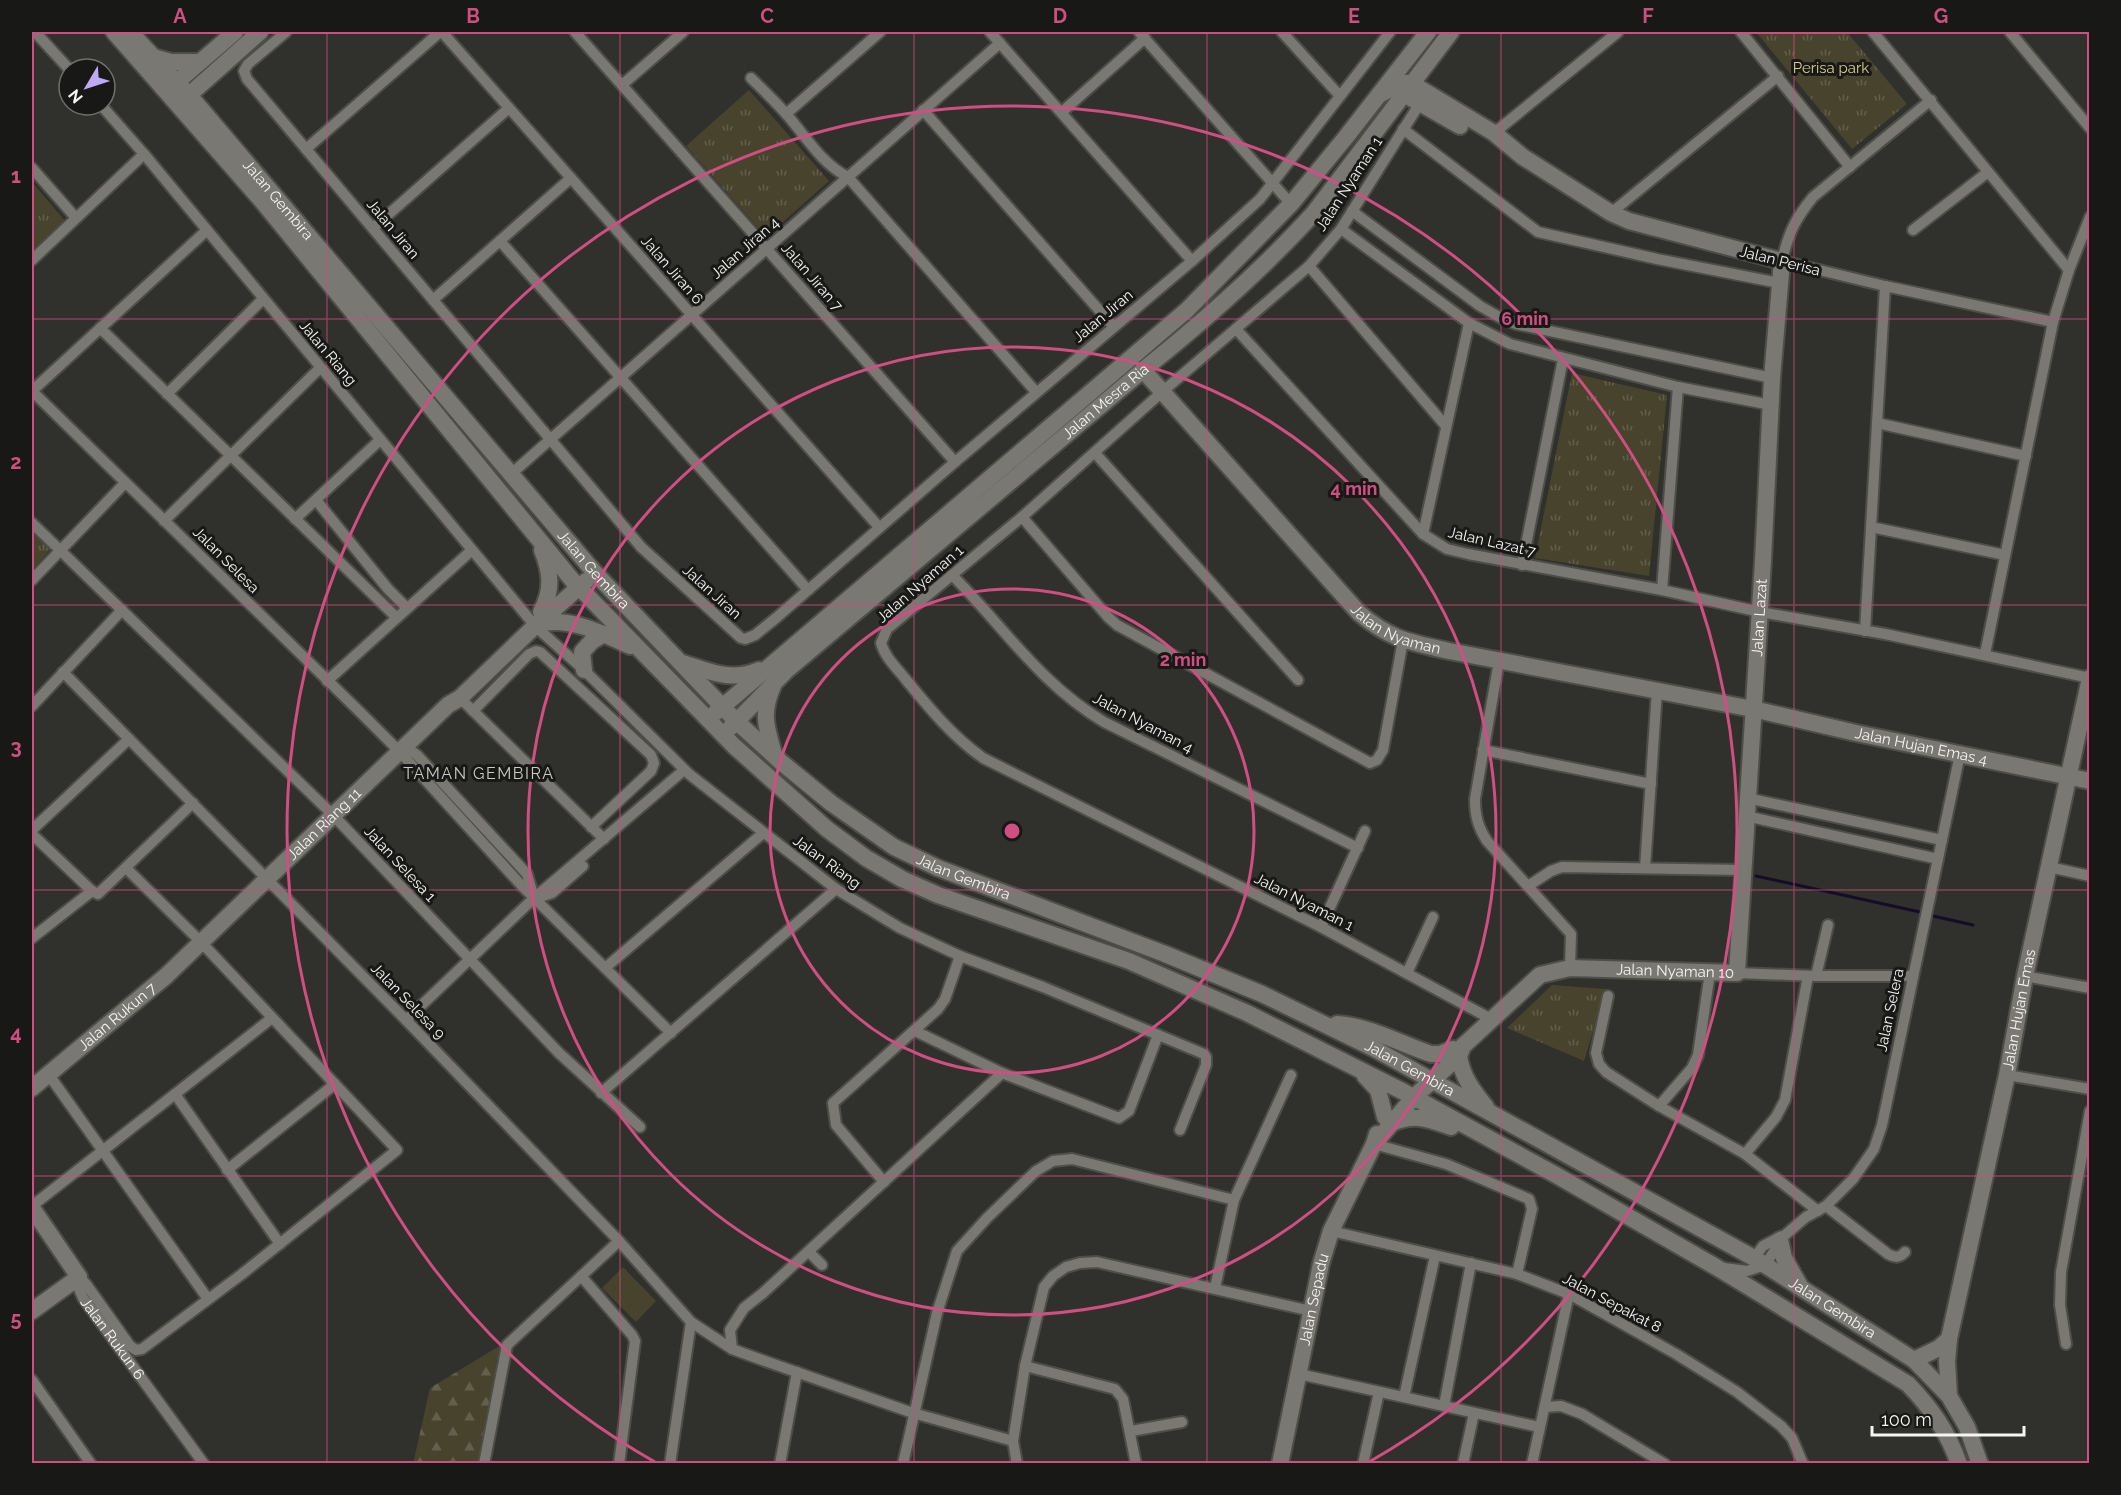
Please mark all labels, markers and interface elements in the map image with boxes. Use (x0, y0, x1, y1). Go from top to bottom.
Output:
text: A (173, 4, 187, 28)
text: B (466, 4, 480, 28)
text: C (760, 4, 774, 28)
text: D (1053, 4, 1067, 28)
text: E (1348, 4, 1360, 28)
text: F (1642, 4, 1654, 28)
text: G (1934, 4, 1948, 28)
north arrow (57, 57, 117, 117)
park label: Perisa park (1793, 59, 1869, 77)
text: N (65, 85, 87, 107)
street label: Jalan Nyaman 1 (1312, 133, 1386, 234)
street label: Jalan Gembira (239, 156, 317, 244)
text: 1 (11, 164, 21, 188)
street label: Jalan Jiran (363, 196, 423, 262)
street label: Jalan Jiran 4 (707, 214, 783, 282)
street label: Jalan Jiran 6 (637, 232, 707, 308)
street label: Jalan Jiran 7 (778, 239, 846, 315)
street label: Jalan Perisa (1738, 242, 1822, 280)
street label: Jalan Jiran (1070, 286, 1136, 346)
text: 6 min (1501, 308, 1549, 329)
street label: Jalan Riang (296, 317, 360, 389)
street label: Jalan Mesra Ria (1059, 360, 1153, 443)
text: 2 (10, 450, 22, 474)
text: 4 min (1331, 478, 1377, 499)
street label: Jalan Selesa (189, 523, 263, 597)
street label: Jalan Lazat 7 (1446, 523, 1538, 561)
street label: Jalan Gembira (554, 527, 633, 613)
street label: Jalan Nyaman 1 (873, 541, 967, 626)
street label: Jalan Jiran (679, 561, 745, 623)
street label: Jalan Lazat (1748, 578, 1771, 657)
street label: Jalan Nyaman (1347, 601, 1442, 658)
text: 2 min (1160, 649, 1206, 670)
street label: Jalan Nyaman 4 (1090, 689, 1196, 757)
street label: Jalan Hujan Emas 4 (1853, 724, 1989, 769)
text: 3 (10, 735, 22, 759)
district label: TAMAN GEMBIRA (403, 764, 555, 783)
street label: Jalan Riang 11 (283, 784, 365, 864)
centre of rings (1002, 821, 1022, 841)
street label: Jalan Selesa 1 (360, 823, 440, 906)
street label: Jalan Riang (790, 831, 864, 893)
street label: Jalan Gembira (914, 850, 1013, 904)
street label: Jalan Nyaman 1 (1251, 869, 1357, 935)
street label: Jalan Hujan Emas (1999, 947, 2040, 1071)
street label: Jalan Selesa 9 (367, 959, 449, 1043)
street label: Jalan Nyaman 10 (1616, 960, 1734, 982)
street label: Jalan Selera (1872, 967, 1908, 1053)
street label: Jalan Rukun 7 (74, 979, 160, 1055)
text: 4 (10, 1021, 22, 1045)
street label: Jalan Gembira (1362, 1036, 1458, 1100)
street label: Jalan Sepadu (1296, 1251, 1333, 1347)
street label: Jalan Sepakat 8 (1560, 1269, 1665, 1337)
street label: Jalan Gembira (1786, 1274, 1879, 1342)
street label: Jalan Rukun 6 (77, 1294, 148, 1383)
text: 5 (10, 1307, 22, 1331)
scale bar (1872, 1399, 2024, 1437)
text: 100 m (1881, 1409, 1932, 1430)

